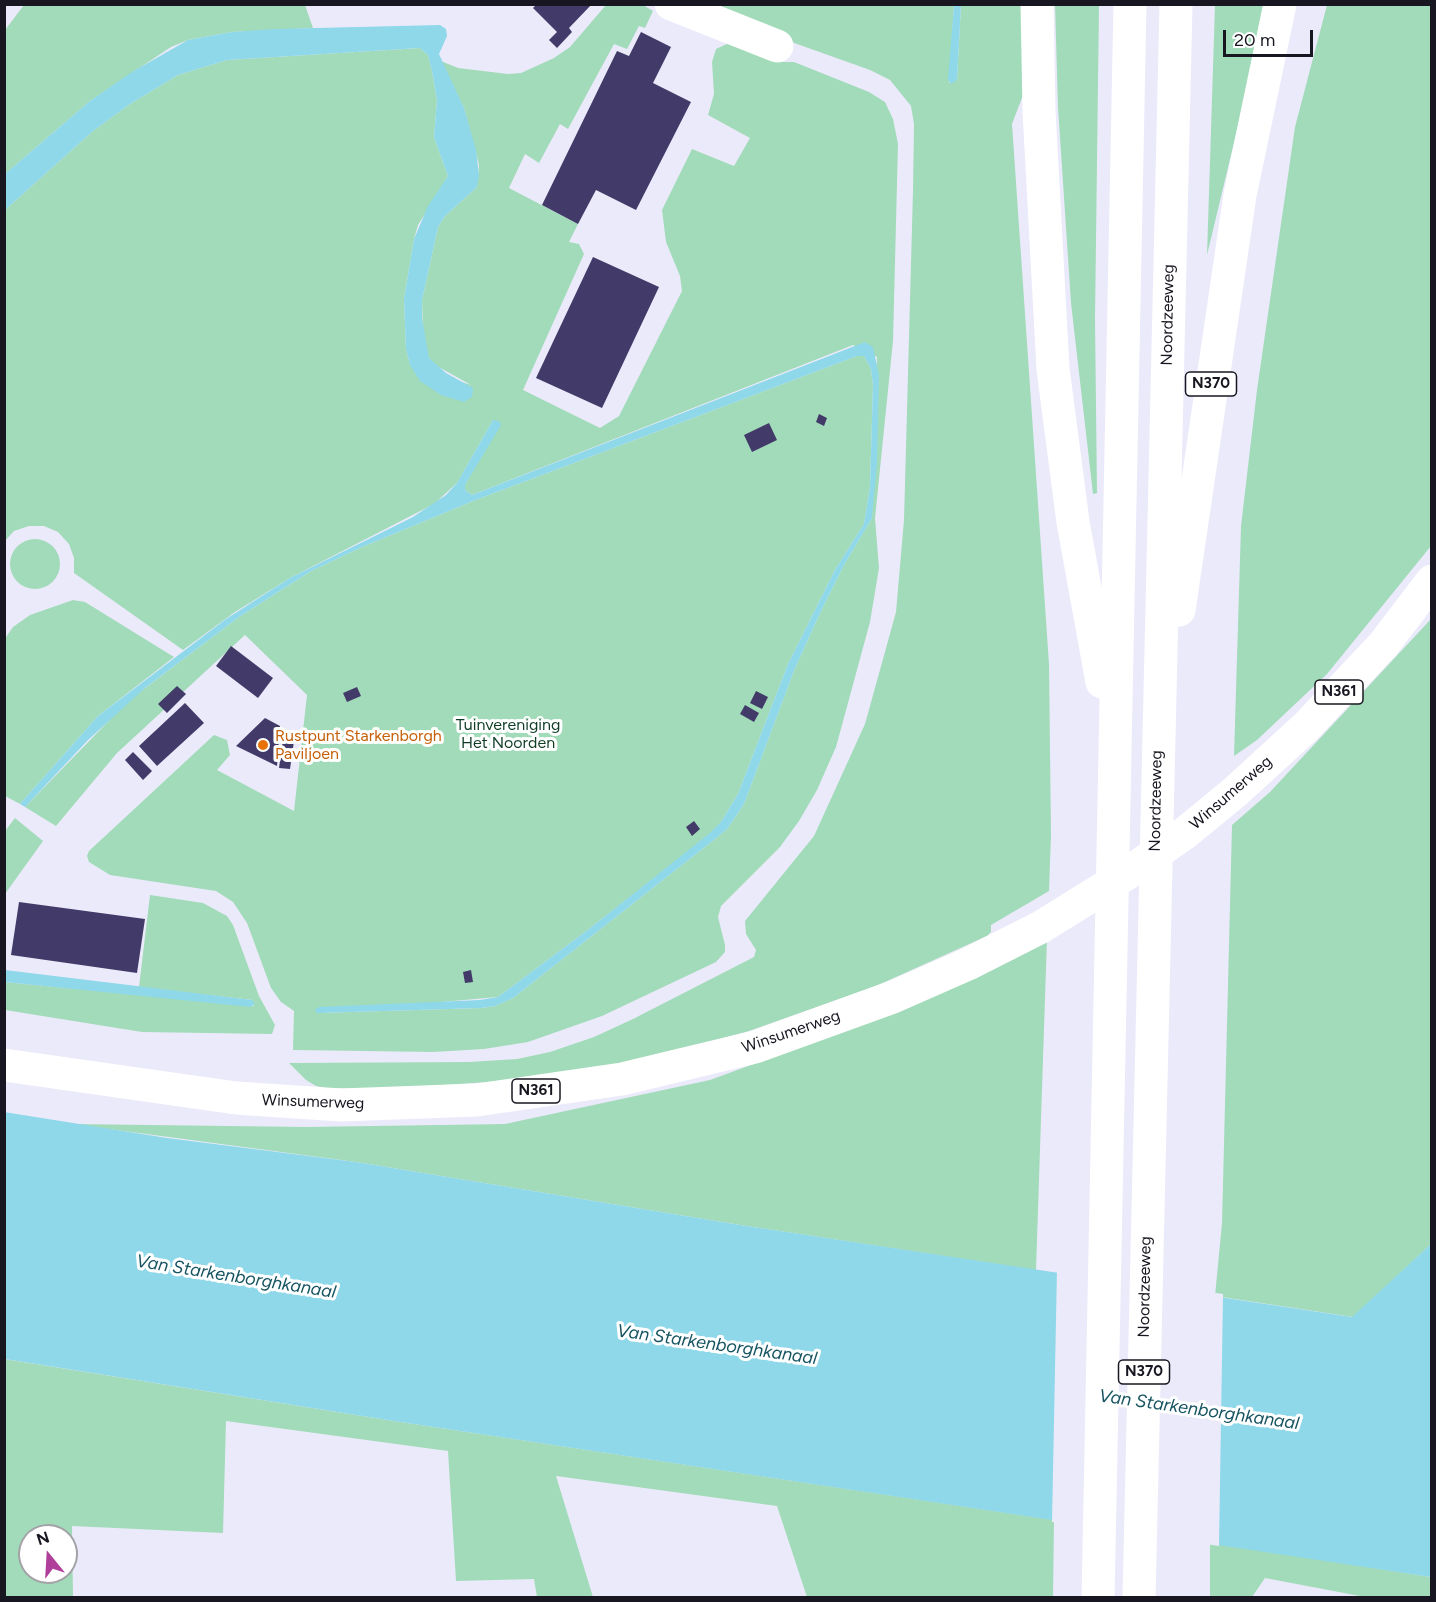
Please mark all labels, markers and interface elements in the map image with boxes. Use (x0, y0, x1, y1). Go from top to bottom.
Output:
scale bar (1226, 18, 1316, 56)
text: 20 m (1234, 29, 1275, 51)
street label: Noordzeeweg (1158, 264, 1178, 366)
road number: N370 (1186, 372, 1236, 396)
road number: N361 (1315, 680, 1363, 704)
park label: Tuinvereniging Het Noorden (456, 715, 560, 753)
place label: Rustpunt Starkenborgh Paviljoen (275, 726, 442, 764)
marker: Rustpunt Starkenborgh Paviljoen (256, 738, 270, 752)
street label: Noordzeeweg (1146, 750, 1166, 852)
street label: Winsumerweg (1186, 752, 1276, 834)
street label: Winsumerweg (739, 1006, 843, 1058)
road number: N361 (512, 1079, 560, 1103)
street label: Winsumerweg (261, 1091, 365, 1113)
street label: Noordzeeweg (1135, 1236, 1155, 1338)
water label: Van Starkenborghkanaal (135, 1251, 337, 1303)
water label: Van Starkenborghkanaal (616, 1320, 818, 1370)
road number: N370 (1118, 1360, 1170, 1384)
water label: Van Starkenborghkanaal (1098, 1385, 1300, 1435)
north arrow (18, 1524, 78, 1584)
text: N (34, 1527, 52, 1549)

